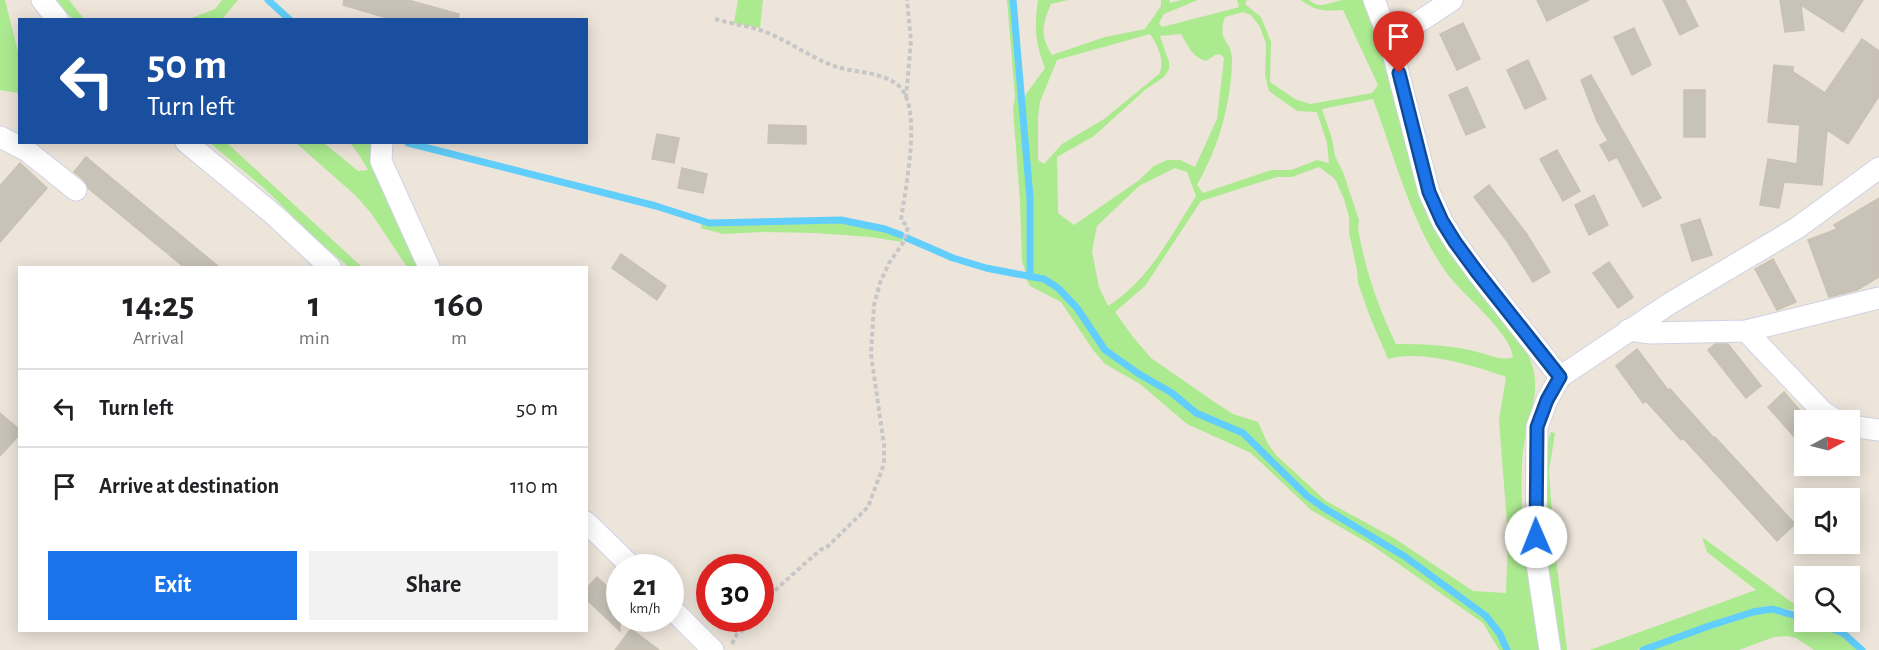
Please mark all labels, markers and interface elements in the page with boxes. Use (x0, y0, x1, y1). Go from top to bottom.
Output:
pin (1373, 11, 1424, 73)
icon: arrive (1382, 20, 1415, 53)
icon: left (48, 42, 126, 120)
text: 50 m (147, 44, 227, 86)
text: Turn left (147, 93, 235, 120)
text: 14:25 (122, 287, 194, 323)
text: 1 (308, 287, 321, 323)
text: 160 (434, 287, 484, 323)
text: Arrival (133, 328, 184, 348)
text: min (299, 328, 330, 348)
text: m (451, 328, 467, 348)
icon: left (48, 392, 81, 425)
text: Turn left (99, 397, 173, 419)
text: 50 m (516, 397, 558, 419)
north arrow (1794, 410, 1860, 476)
map controls (1794, 410, 1860, 632)
icon: arrive (48, 470, 81, 503)
text: Arrive at destination (99, 475, 279, 497)
text: 110 m (510, 475, 558, 497)
button: sound (1794, 488, 1860, 554)
position arrow (1504, 505, 1568, 569)
button: Exit (48, 551, 297, 620)
button: Share (309, 551, 558, 620)
speed limit sign: 30 (696, 554, 774, 632)
button: search (1794, 566, 1860, 632)
text: 21 (633, 571, 657, 601)
text: km/h (630, 601, 660, 616)

